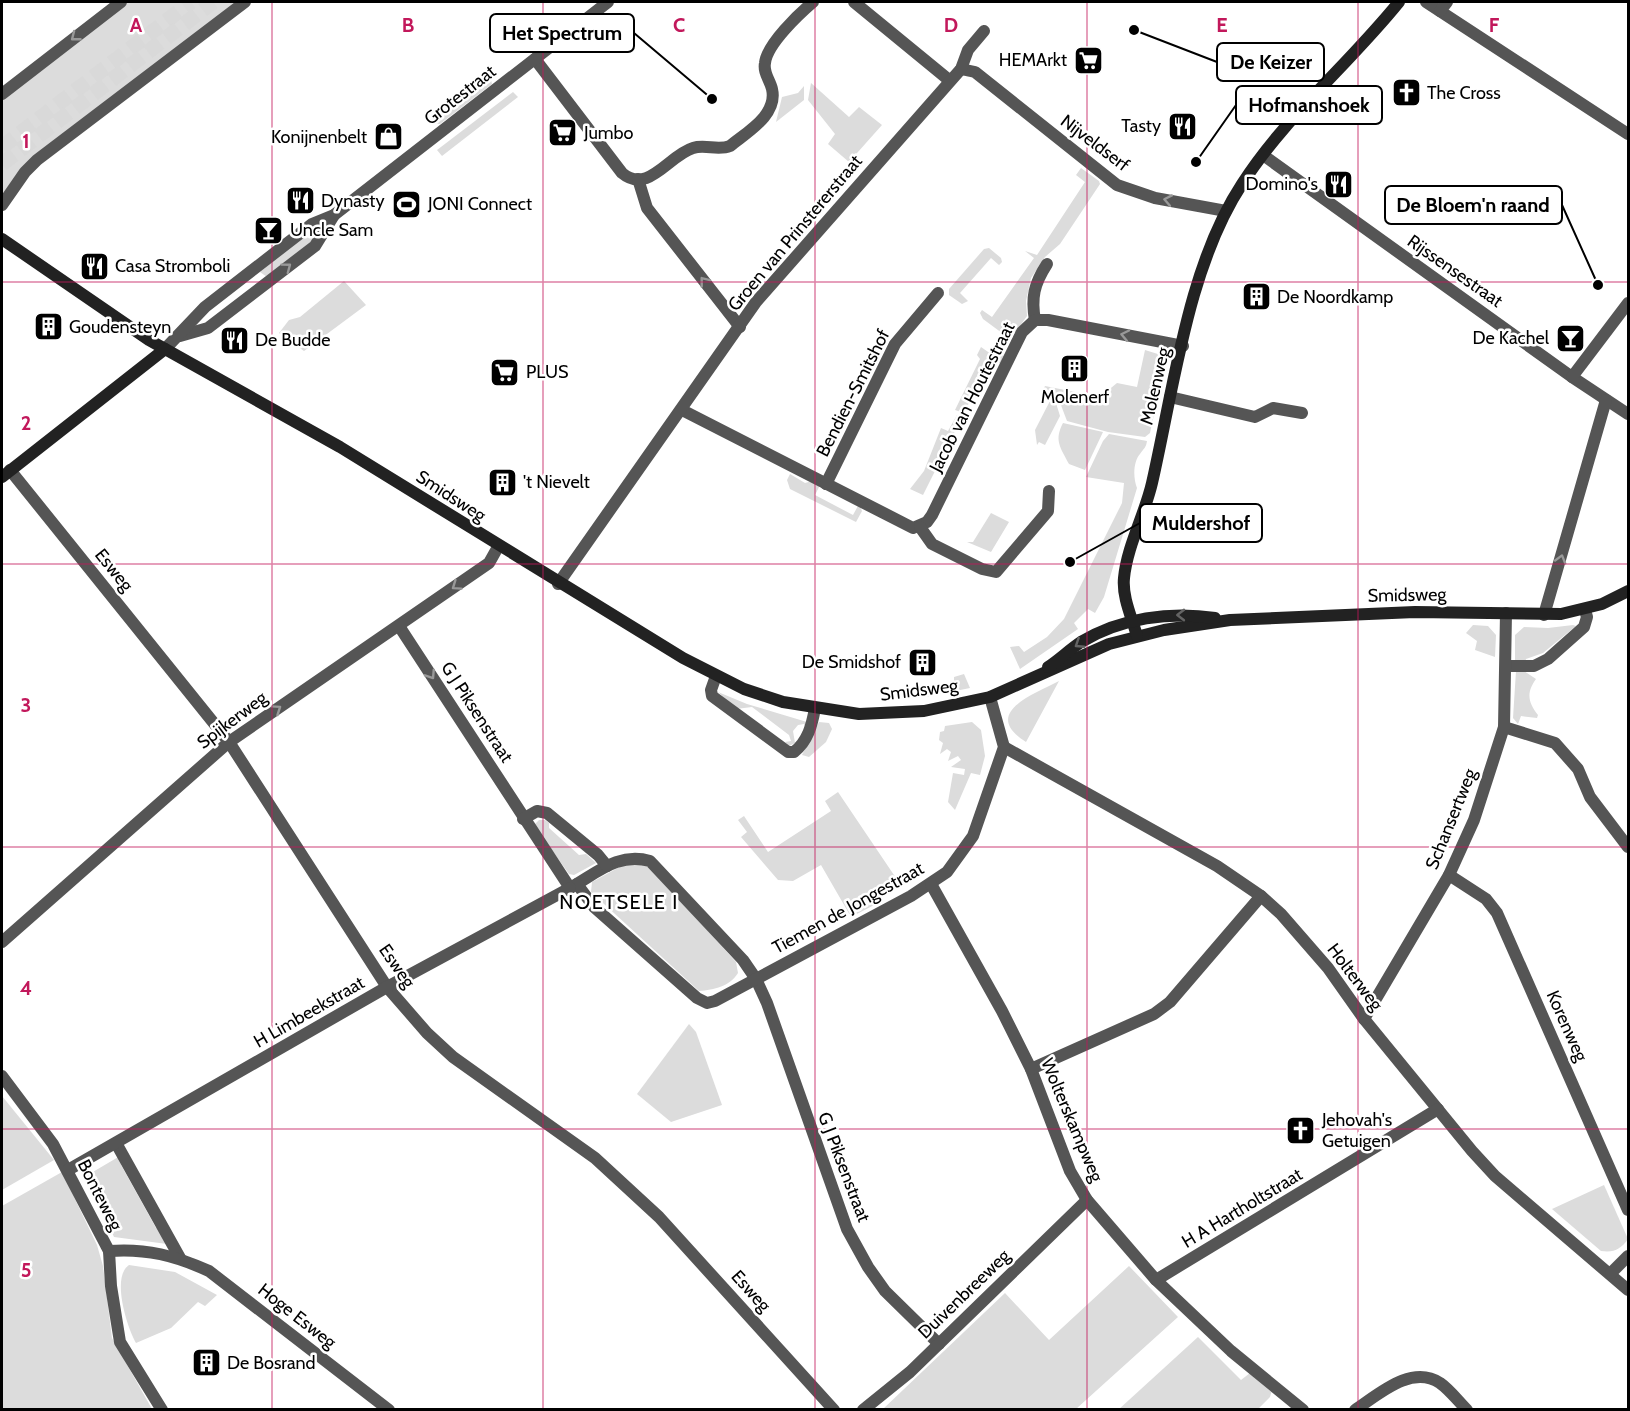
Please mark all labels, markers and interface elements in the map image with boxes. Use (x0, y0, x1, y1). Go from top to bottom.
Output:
text: A (130, 13, 143, 37)
text: B (402, 13, 414, 37)
text: C (673, 13, 685, 37)
text: D (944, 13, 958, 37)
text: E (1216, 13, 1228, 37)
text: F (1489, 13, 1500, 37)
callout: Het Spectrum (490, 14, 634, 52)
text: Het Spectrum (502, 21, 622, 45)
one-way arrow (70, 30, 81, 41)
callout: De Keizer (1217, 43, 1324, 81)
supermarket icon: HEMArkt (1072, 44, 1104, 76)
place label: HEMArkt (999, 49, 1067, 71)
text: De Keizer (1230, 50, 1313, 74)
street label: Grotestraat (420, 60, 500, 130)
church icon: The Cross (1390, 77, 1422, 109)
place label: The Cross (1427, 82, 1501, 104)
callout: Hofmanshoek (1236, 86, 1382, 124)
text: Hofmanshoek (1248, 93, 1370, 117)
street label: Nijveldserf (1056, 110, 1134, 176)
restaurant icon: Tasty (1166, 110, 1198, 142)
place label: Tasty (1121, 115, 1161, 137)
supermarket icon: Jumbo (547, 117, 579, 149)
shop icon: Konijnenbelt (372, 121, 404, 153)
place label: Jumbo (583, 122, 634, 144)
place label: Konijnenbelt (271, 126, 367, 148)
text: 1 (22, 129, 30, 153)
street label: Groen van Prinstererstraat (723, 150, 867, 316)
restaurant icon: Domino's (1323, 168, 1355, 200)
place label: Domino's (1246, 173, 1318, 195)
restaurant icon: Dynasty (284, 185, 316, 217)
callout: De Bloem'n raand (1385, 186, 1562, 224)
sports icon: JONI Connect (391, 188, 423, 220)
place label: Dynasty (321, 190, 385, 212)
place label: JONI Connect (427, 193, 532, 215)
text: De Bloem'n raand (1396, 193, 1550, 217)
one-way arrow (1163, 194, 1173, 207)
bar icon: Uncle Sam (253, 214, 285, 246)
place label: Uncle Sam (290, 219, 373, 241)
street label: Rijssensestraat (1403, 230, 1507, 312)
restaurant icon: Casa Stromboli (78, 250, 110, 282)
place label: Casa Stromboli (115, 255, 230, 277)
one-way arrow (281, 263, 292, 274)
one-way arrow (701, 276, 712, 287)
building icon: De Noordkamp (1240, 281, 1272, 313)
place label: De Noordkamp (1277, 286, 1393, 308)
building icon: Goudensteyn (32, 311, 64, 343)
place label: Goudensteyn (69, 316, 171, 338)
street label: Jacob van Houtestraat (924, 318, 1019, 477)
bar icon: De Kachel (1554, 322, 1586, 354)
restaurant icon: De Budde (218, 324, 250, 356)
street label: Bendien-Smitshof (812, 326, 894, 460)
place label: De Kachel (1473, 327, 1550, 349)
place label: De Budde (255, 329, 331, 351)
one-way arrow (1121, 329, 1131, 342)
street label: Molenweg (1135, 344, 1175, 427)
building icon: Molenerf (1059, 352, 1091, 384)
supermarket icon: PLUS (489, 356, 521, 388)
place label: PLUS (526, 361, 569, 383)
place label: Molenerf (1041, 386, 1109, 408)
text: 2 (21, 411, 31, 435)
street label: Smidsweg (412, 465, 491, 527)
building icon: 't Nievelt (486, 466, 518, 498)
place label: 't Nievelt (523, 471, 590, 493)
callout: Muldershof (1140, 504, 1262, 542)
text: Muldershof (1152, 511, 1250, 535)
street label: Esweg (90, 544, 138, 597)
one-way arrow (1553, 554, 1566, 564)
one-way arrow (452, 579, 463, 590)
street label: Smidsweg (1368, 583, 1448, 607)
one-way arrow (1177, 609, 1186, 621)
one-way arrow (1075, 637, 1086, 648)
building icon: De Smidshof (906, 646, 938, 678)
place label: De Smidshof (802, 651, 901, 673)
street label: G J Piksenstraat (436, 657, 518, 767)
one-way arrow (424, 668, 435, 679)
street label: Smidsweg (879, 674, 960, 706)
street label: Spijkerweg (193, 686, 272, 753)
text: 3 (21, 693, 31, 717)
one-way arrow (271, 705, 282, 716)
street label: Schansertweg (1421, 764, 1482, 873)
street label: Tiemen de Jongestraat (769, 857, 927, 959)
district label: NOETSELE I (559, 890, 679, 914)
street label: Holterweg (1323, 939, 1388, 1016)
street label: Esweg (374, 940, 421, 993)
street label: H Limbeekstraat (250, 971, 368, 1053)
text: 4 (20, 976, 32, 1000)
street label: Korenweg (1542, 987, 1593, 1066)
street label: Wolterskampweg (1036, 1055, 1108, 1186)
street label: G J Piksenstraat (813, 1109, 875, 1225)
place label: Jehovah's Getuigen (1321, 1109, 1392, 1152)
church icon: Jehovah's Getuigen (1285, 1114, 1317, 1146)
street label: Bonteweg (73, 1156, 128, 1235)
street label: H A Hartholtstraat (1178, 1163, 1306, 1253)
street label: Duivenbreeweg (913, 1244, 1015, 1343)
text: 5 (21, 1258, 31, 1282)
street label: Esweg (727, 1266, 776, 1317)
street label: Hoge Esweg (254, 1279, 341, 1354)
building icon: De Bosrand (190, 1347, 222, 1379)
place label: De Bosrand (227, 1352, 316, 1374)

